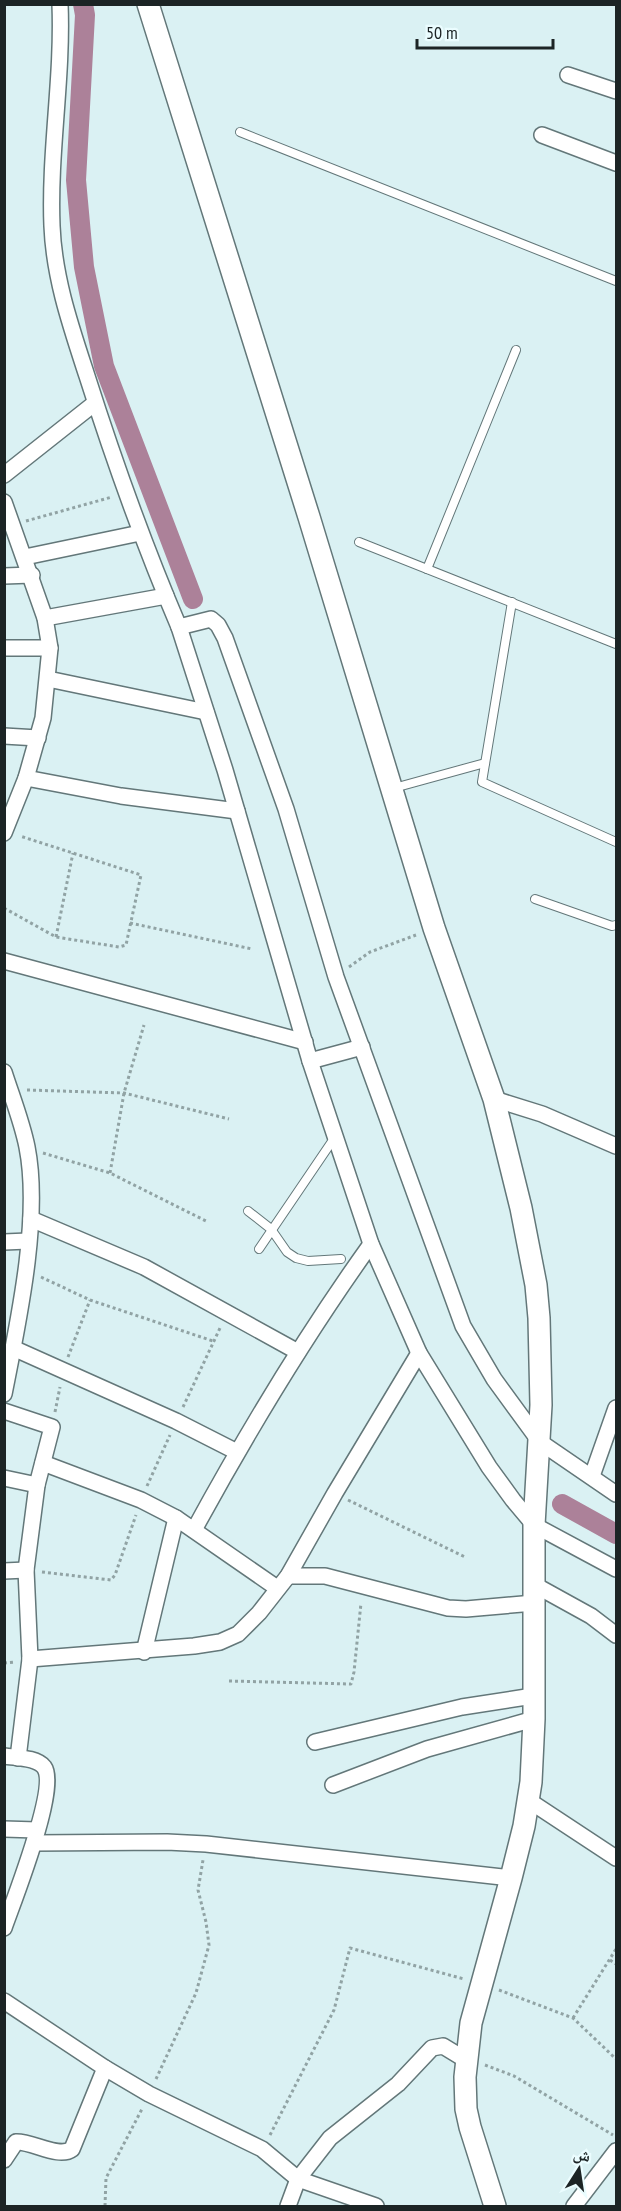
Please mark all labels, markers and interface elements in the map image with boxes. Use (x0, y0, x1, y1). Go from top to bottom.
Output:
scale bar (417, 12, 554, 50)
text: 50 m (426, 21, 458, 44)
north arrow (549, 2139, 609, 2199)
text: ش (572, 2143, 593, 2166)

